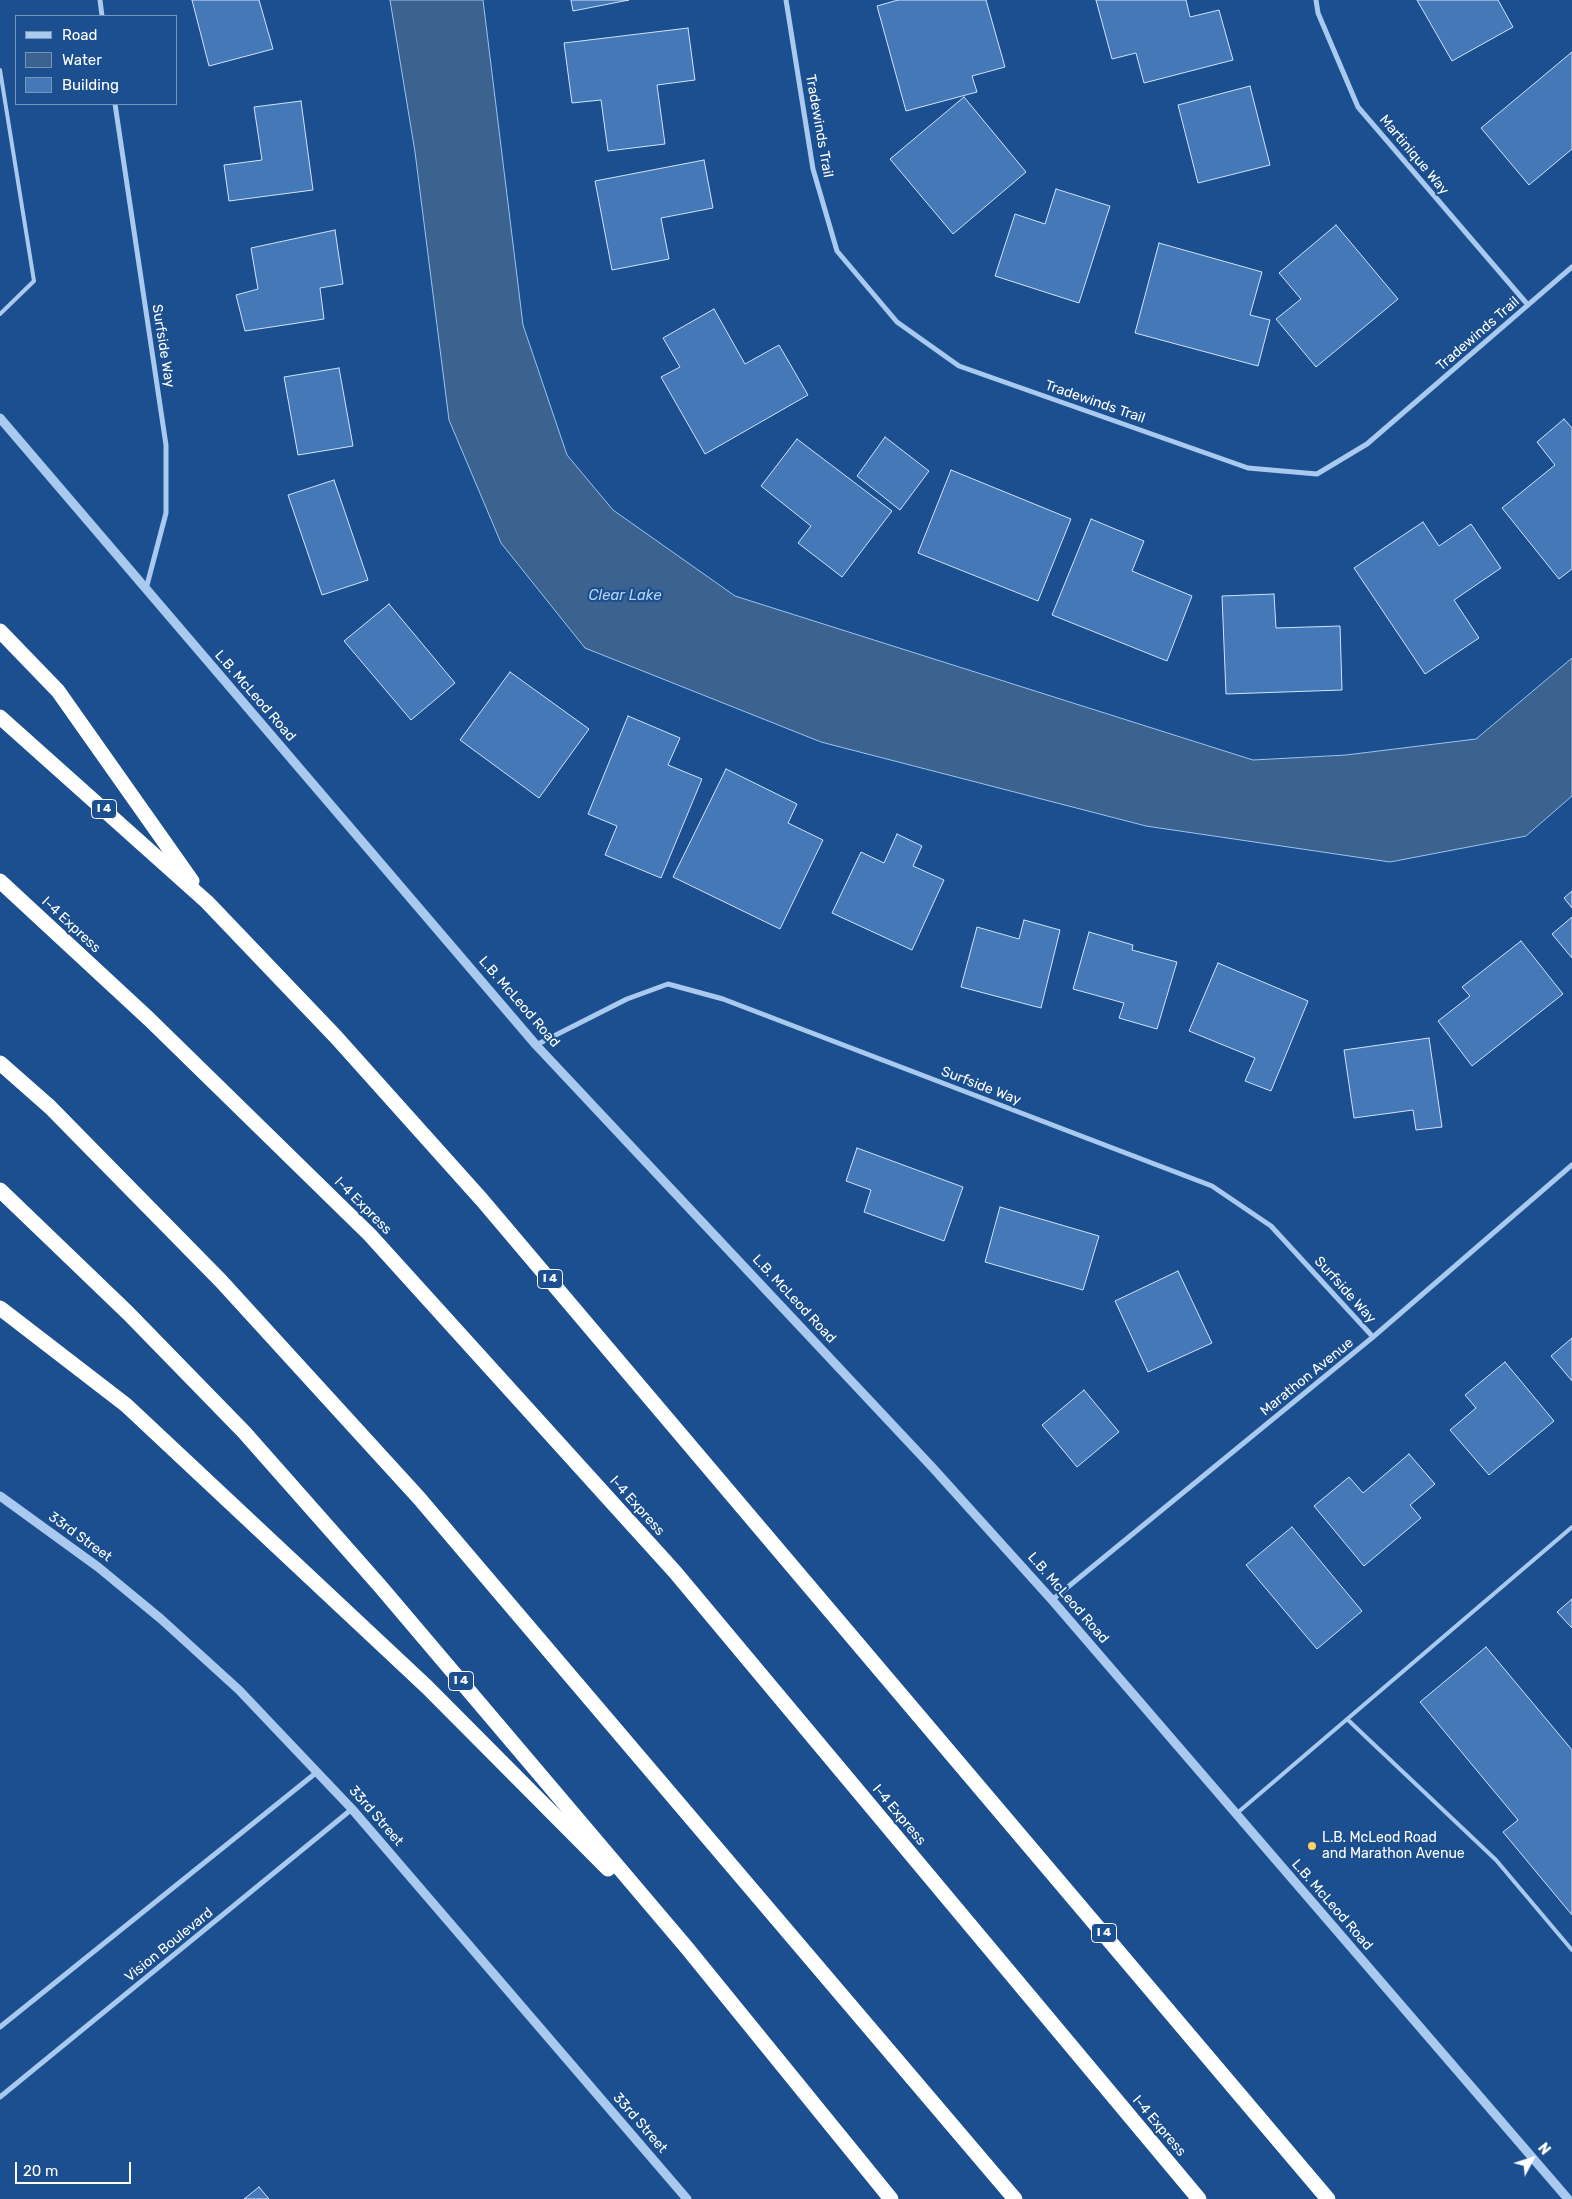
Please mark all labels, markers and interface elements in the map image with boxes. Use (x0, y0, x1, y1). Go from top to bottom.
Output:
legend (15, 15, 178, 105)
text: Road (62, 26, 98, 44)
text: Water (62, 51, 102, 69)
street label: Tradewinds Trail (802, 73, 836, 179)
text: Building (62, 76, 119, 94)
street label: Martinique Way (1376, 112, 1452, 198)
street label: Tradewinds Trail (1433, 293, 1523, 375)
street label: Surfside Way (148, 303, 178, 389)
street label: Tradewinds Trail (1043, 377, 1147, 427)
water label: Clear Lake (588, 587, 662, 605)
street label: L.B. McLeod Road (211, 647, 299, 745)
road number: I 4 (92, 800, 116, 819)
street label: I-4 Express (38, 894, 104, 956)
street label: L.B. McLeod Road (475, 953, 563, 1051)
street label: Surfside Way (939, 1063, 1023, 1109)
street label: I-4 Express (331, 1174, 395, 1238)
street label: L.B. McLeod Road (749, 1251, 839, 1347)
street label: Surfside Way (1311, 1253, 1379, 1327)
road number: I 4 (538, 1270, 562, 1288)
street label: Marathon Avenue (1257, 1334, 1357, 1420)
street label: I-4 Express (606, 1473, 668, 1539)
street label: 33rd Street (45, 1508, 115, 1566)
street label: L.B. McLeod Road (1024, 1549, 1112, 1647)
road number: I 4 (448, 1672, 474, 1690)
street label: I-4 Express (869, 1781, 929, 1849)
street label: 33rd Street (345, 1782, 407, 1850)
place label: L.B. McLeod Road and Marathon Avenue (1322, 1830, 1465, 1862)
marker: L.B. McLeod Road and Marathon Avenue (1306, 1840, 1318, 1852)
street label: L.B. McLeod Road (1288, 1856, 1376, 1954)
street label: Vision Boulevard (122, 1904, 216, 1986)
road number: I 4 (1092, 1924, 1116, 1942)
street label: 33rd Street (609, 2089, 671, 2157)
street label: I-4 Express (1129, 2092, 1189, 2160)
north arrow (1507, 2134, 1557, 2184)
text: N (1534, 2140, 1554, 2158)
scale bar (18, 2152, 134, 2184)
text: 20 m (23, 2162, 58, 2180)

